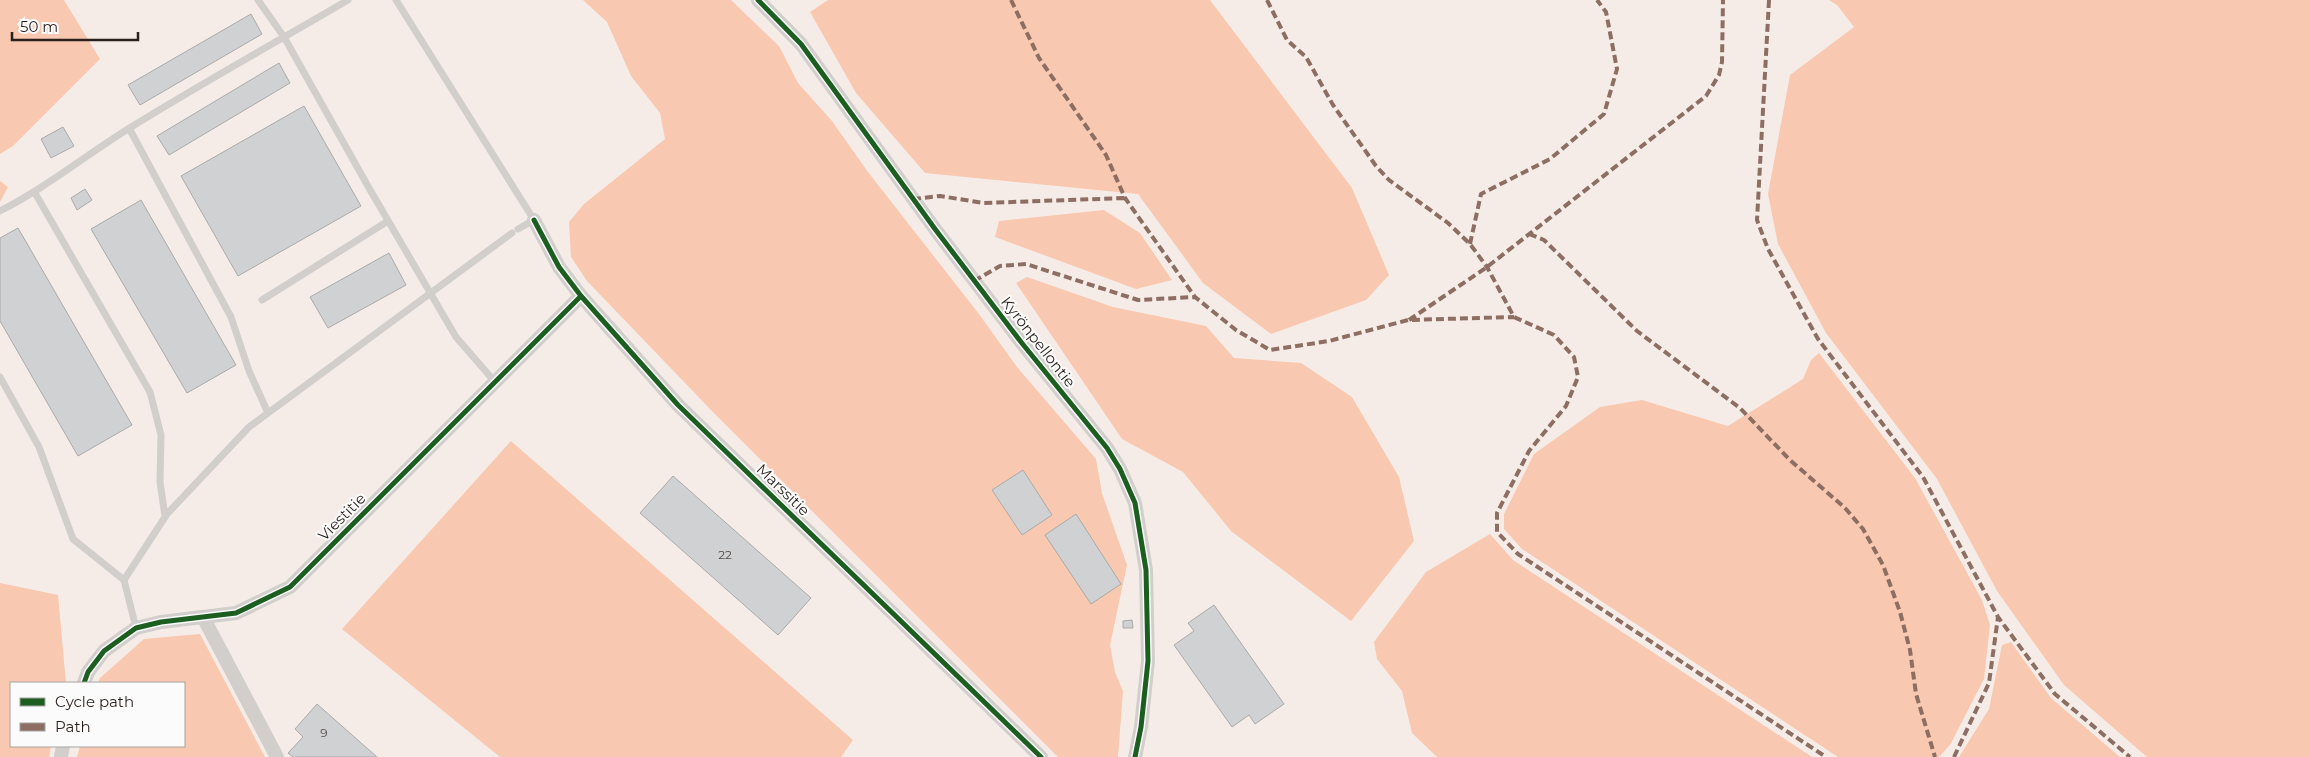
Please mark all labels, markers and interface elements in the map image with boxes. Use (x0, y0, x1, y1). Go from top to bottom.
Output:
scale bar (12, 10, 139, 42)
text: 50 m (20, 17, 58, 36)
street label: Kyrönpellontie (997, 292, 1080, 391)
street label: Marssitie (753, 460, 814, 520)
street label: Viestitie (314, 489, 370, 545)
house number: 22 (718, 547, 732, 562)
legend (10, 682, 185, 747)
text: Cycle path (55, 692, 134, 711)
text: Path (55, 717, 91, 736)
house number: 9 (320, 725, 328, 740)

